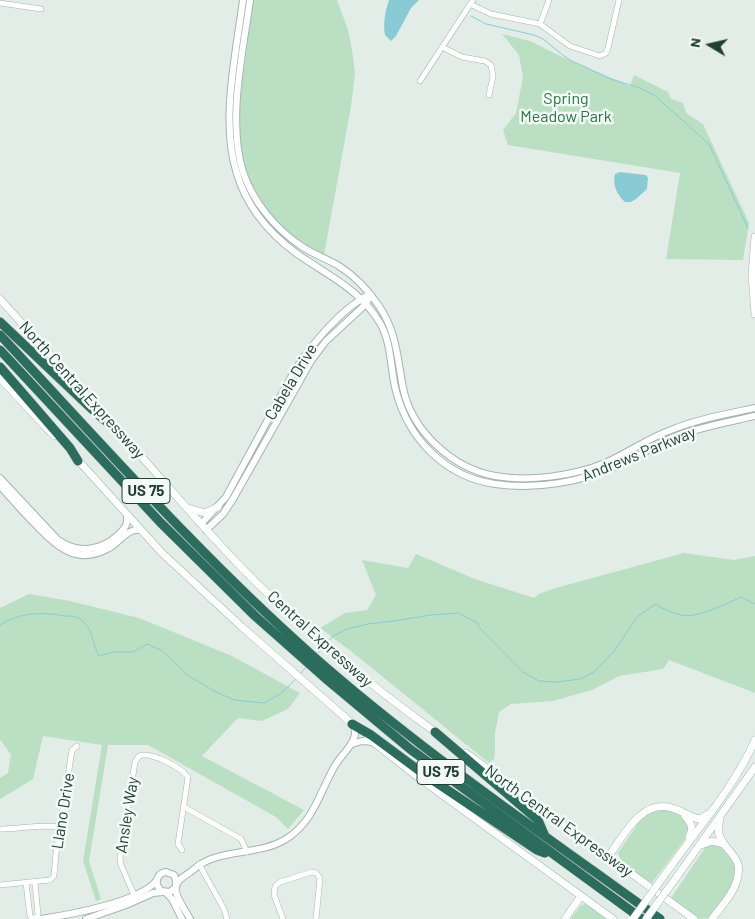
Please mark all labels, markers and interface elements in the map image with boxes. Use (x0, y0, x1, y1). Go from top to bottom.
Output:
north arrow (685, 20, 735, 70)
text: N (686, 37, 704, 49)
park label: Spring Meadow Park (520, 89, 612, 127)
street label: North Central Expressway (15, 317, 149, 463)
street label: Cabela Drive (261, 340, 321, 424)
street label: Andrews Parkway (579, 422, 699, 486)
road number: US 75 (122, 478, 170, 504)
street label: Central Expressway (263, 587, 377, 691)
road number: US 75 (417, 760, 465, 784)
street label: North Central Expressway (481, 761, 637, 881)
street label: Llano Drive (47, 771, 79, 851)
street label: Ansley Way (111, 775, 143, 855)

